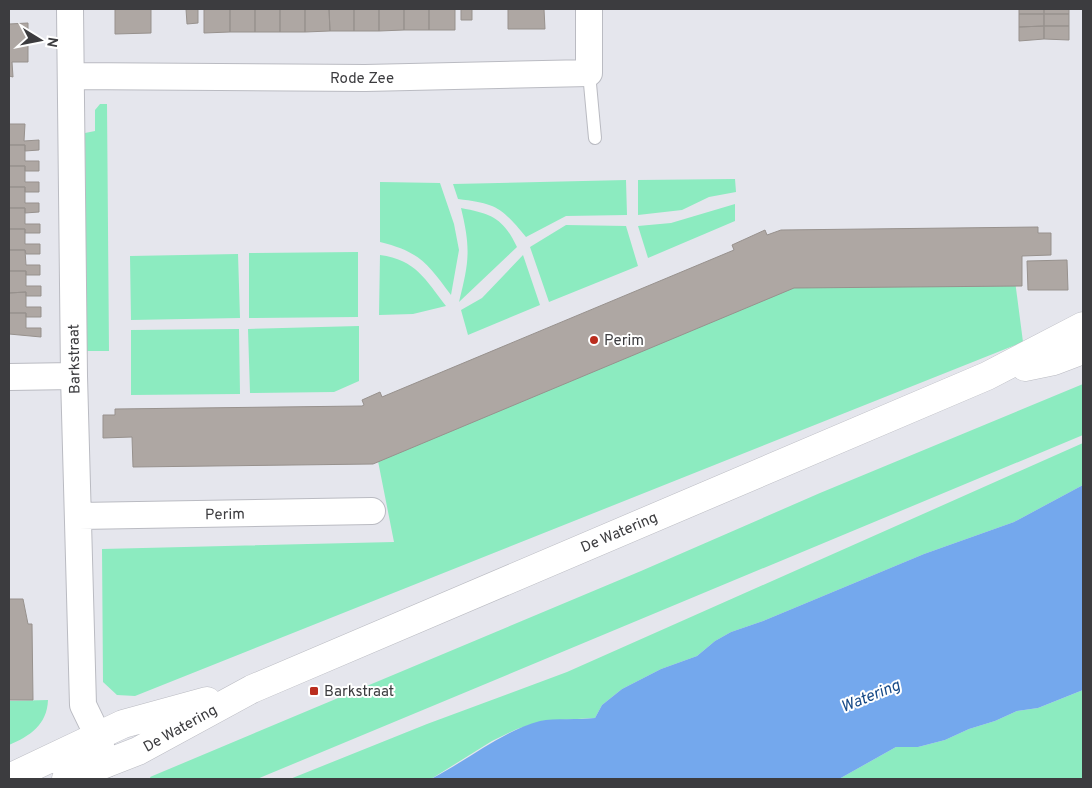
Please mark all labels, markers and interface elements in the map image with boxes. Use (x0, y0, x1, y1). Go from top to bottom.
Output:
north arrow (15, 15, 65, 65)
text: N (42, 36, 61, 48)
street label: Rode Zee (330, 70, 394, 89)
street label: Barkstraat (65, 324, 86, 394)
place label: Perim (604, 332, 644, 351)
marker: Perim (588, 334, 600, 346)
street label: Perim (205, 506, 245, 525)
street label: De Watering (578, 509, 661, 558)
water label: Watering (838, 676, 903, 718)
place label: Barkstraat (324, 683, 394, 702)
marker: Barkstraat (308, 685, 320, 697)
street label: De Watering (140, 701, 221, 757)

